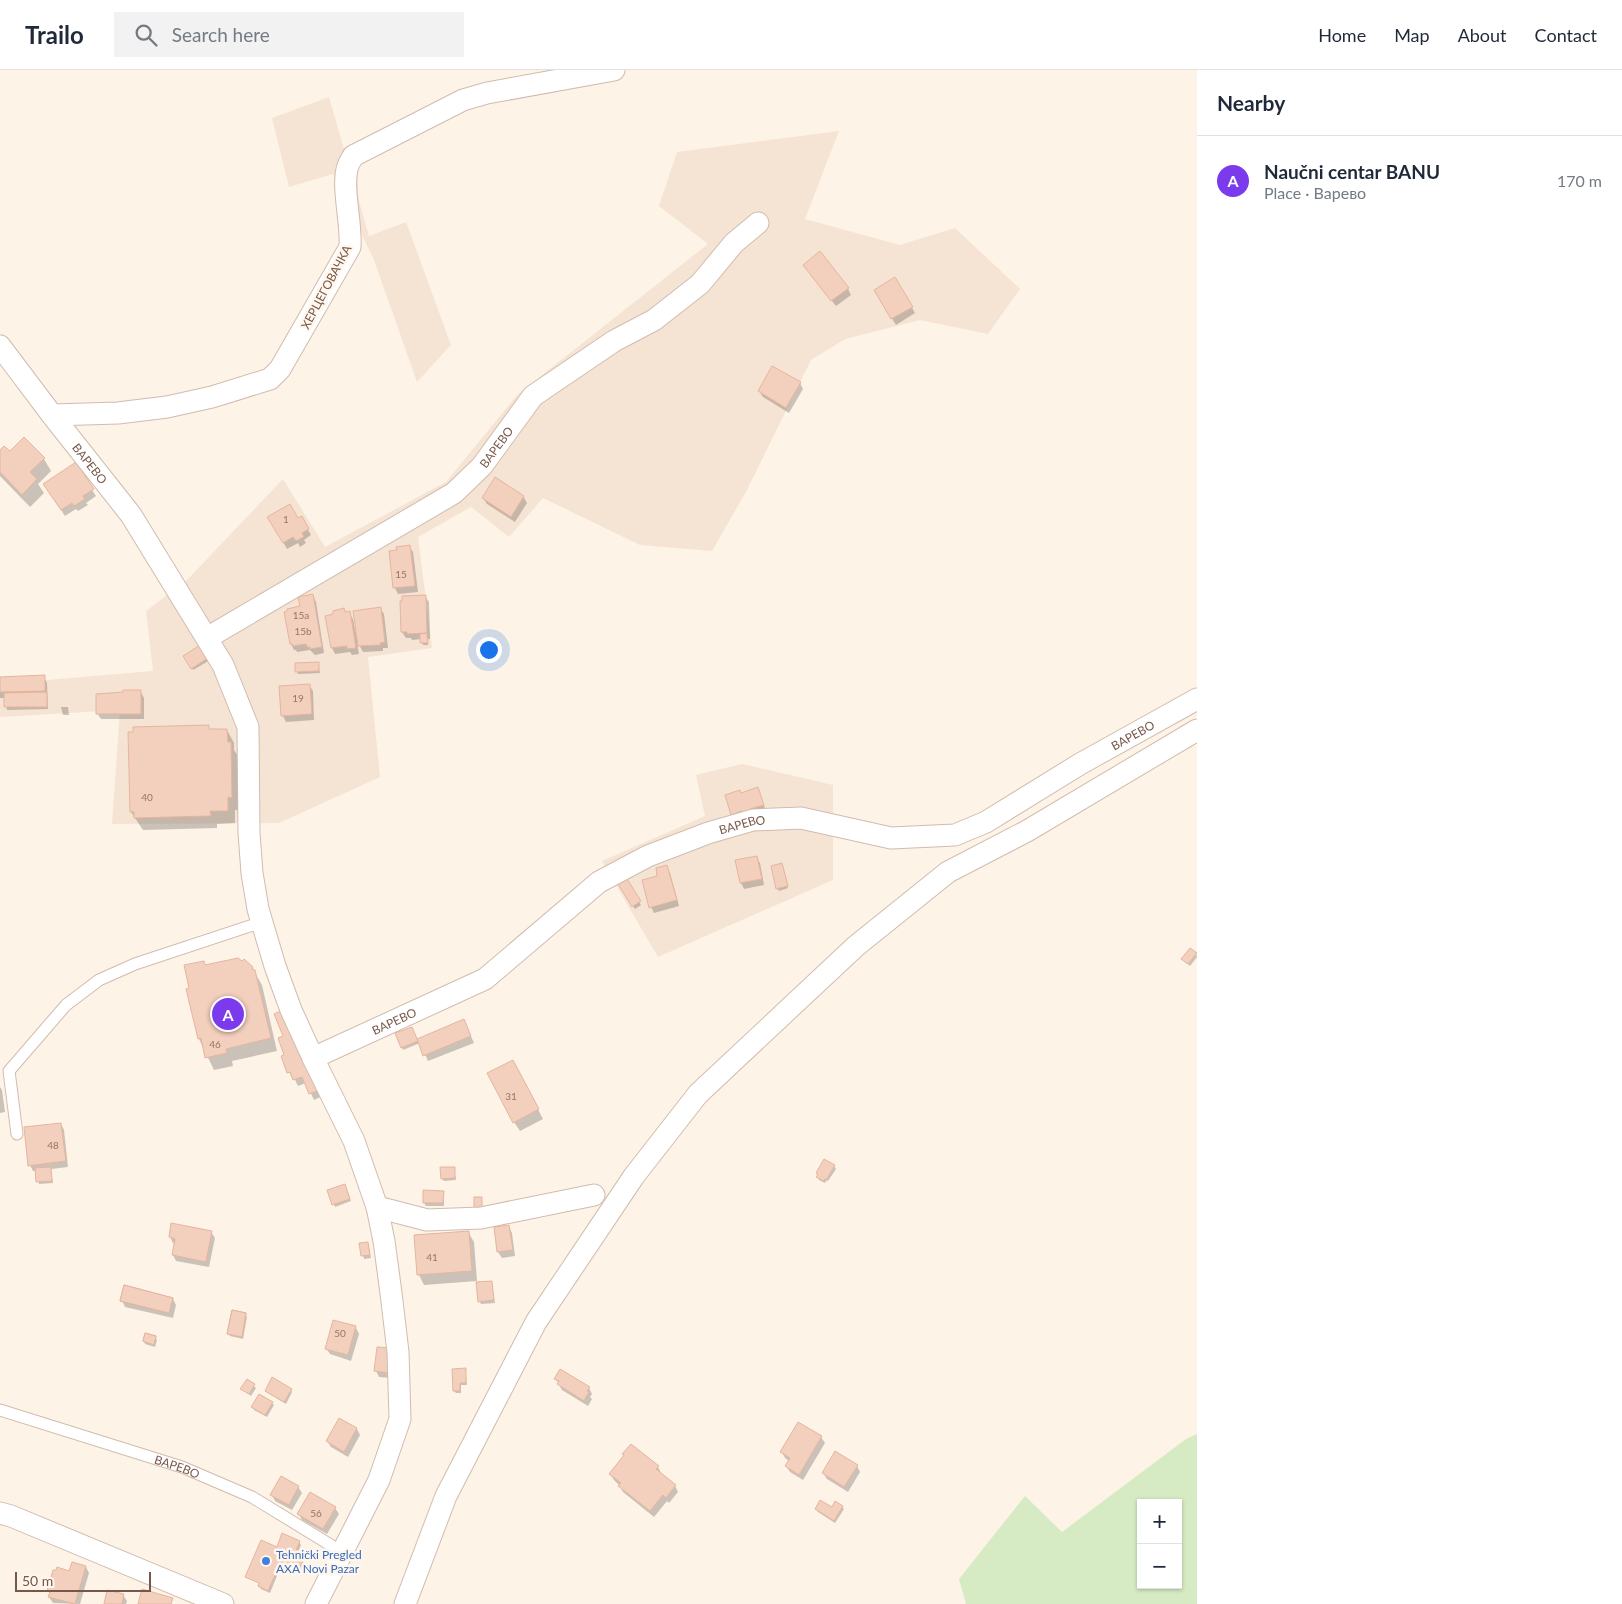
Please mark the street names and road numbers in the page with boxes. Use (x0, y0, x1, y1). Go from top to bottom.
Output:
street label: ХЕРЦЕГОВАЧКА (298, 242, 355, 332)
street label: ВАРЕВО (476, 423, 516, 470)
street label: ВАРЕВО (70, 440, 111, 487)
street label: ВАРЕВО (1108, 717, 1157, 753)
street label: ВАРЕВО (717, 812, 766, 837)
street label: ВАРЕВО (369, 1004, 419, 1038)
street label: ВАРЕВО (153, 1451, 203, 1482)

